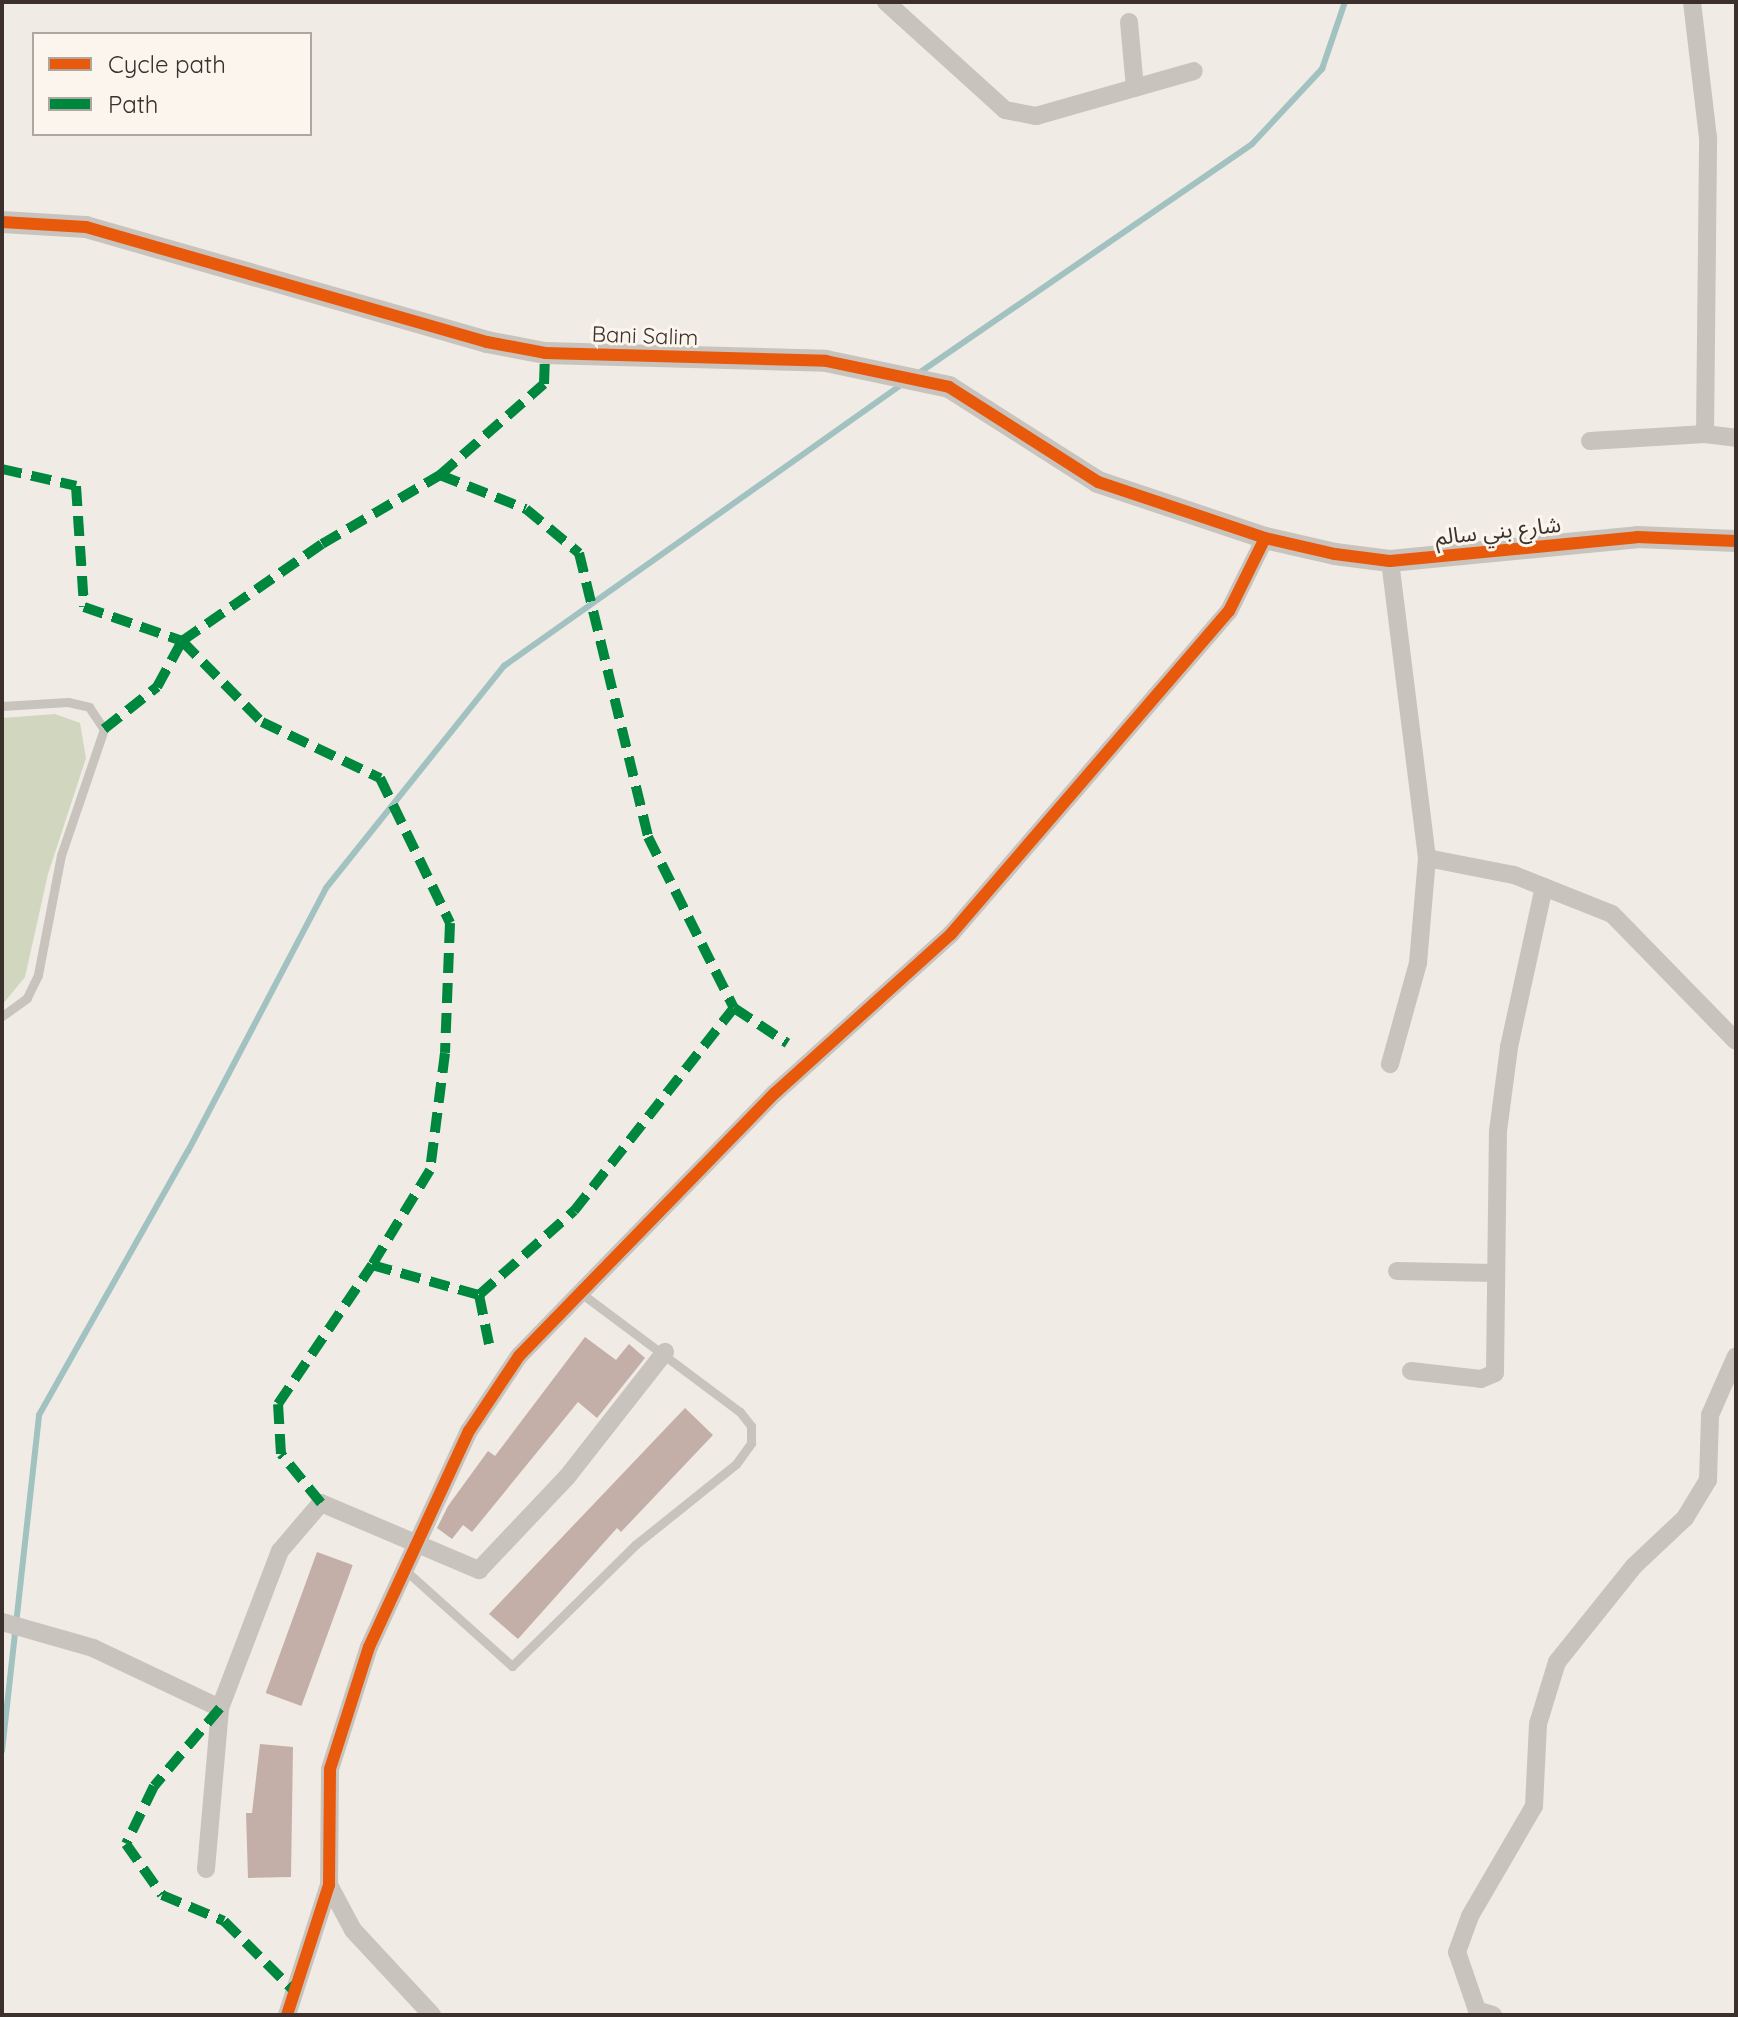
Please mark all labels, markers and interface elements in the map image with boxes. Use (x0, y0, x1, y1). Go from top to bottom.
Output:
legend (32, 32, 312, 136)
text: Cycle path (108, 49, 226, 79)
text: Path (108, 89, 159, 119)
street label: Bani Salim (591, 321, 699, 351)
street label: شارع بني سالم (1434, 511, 1562, 551)

